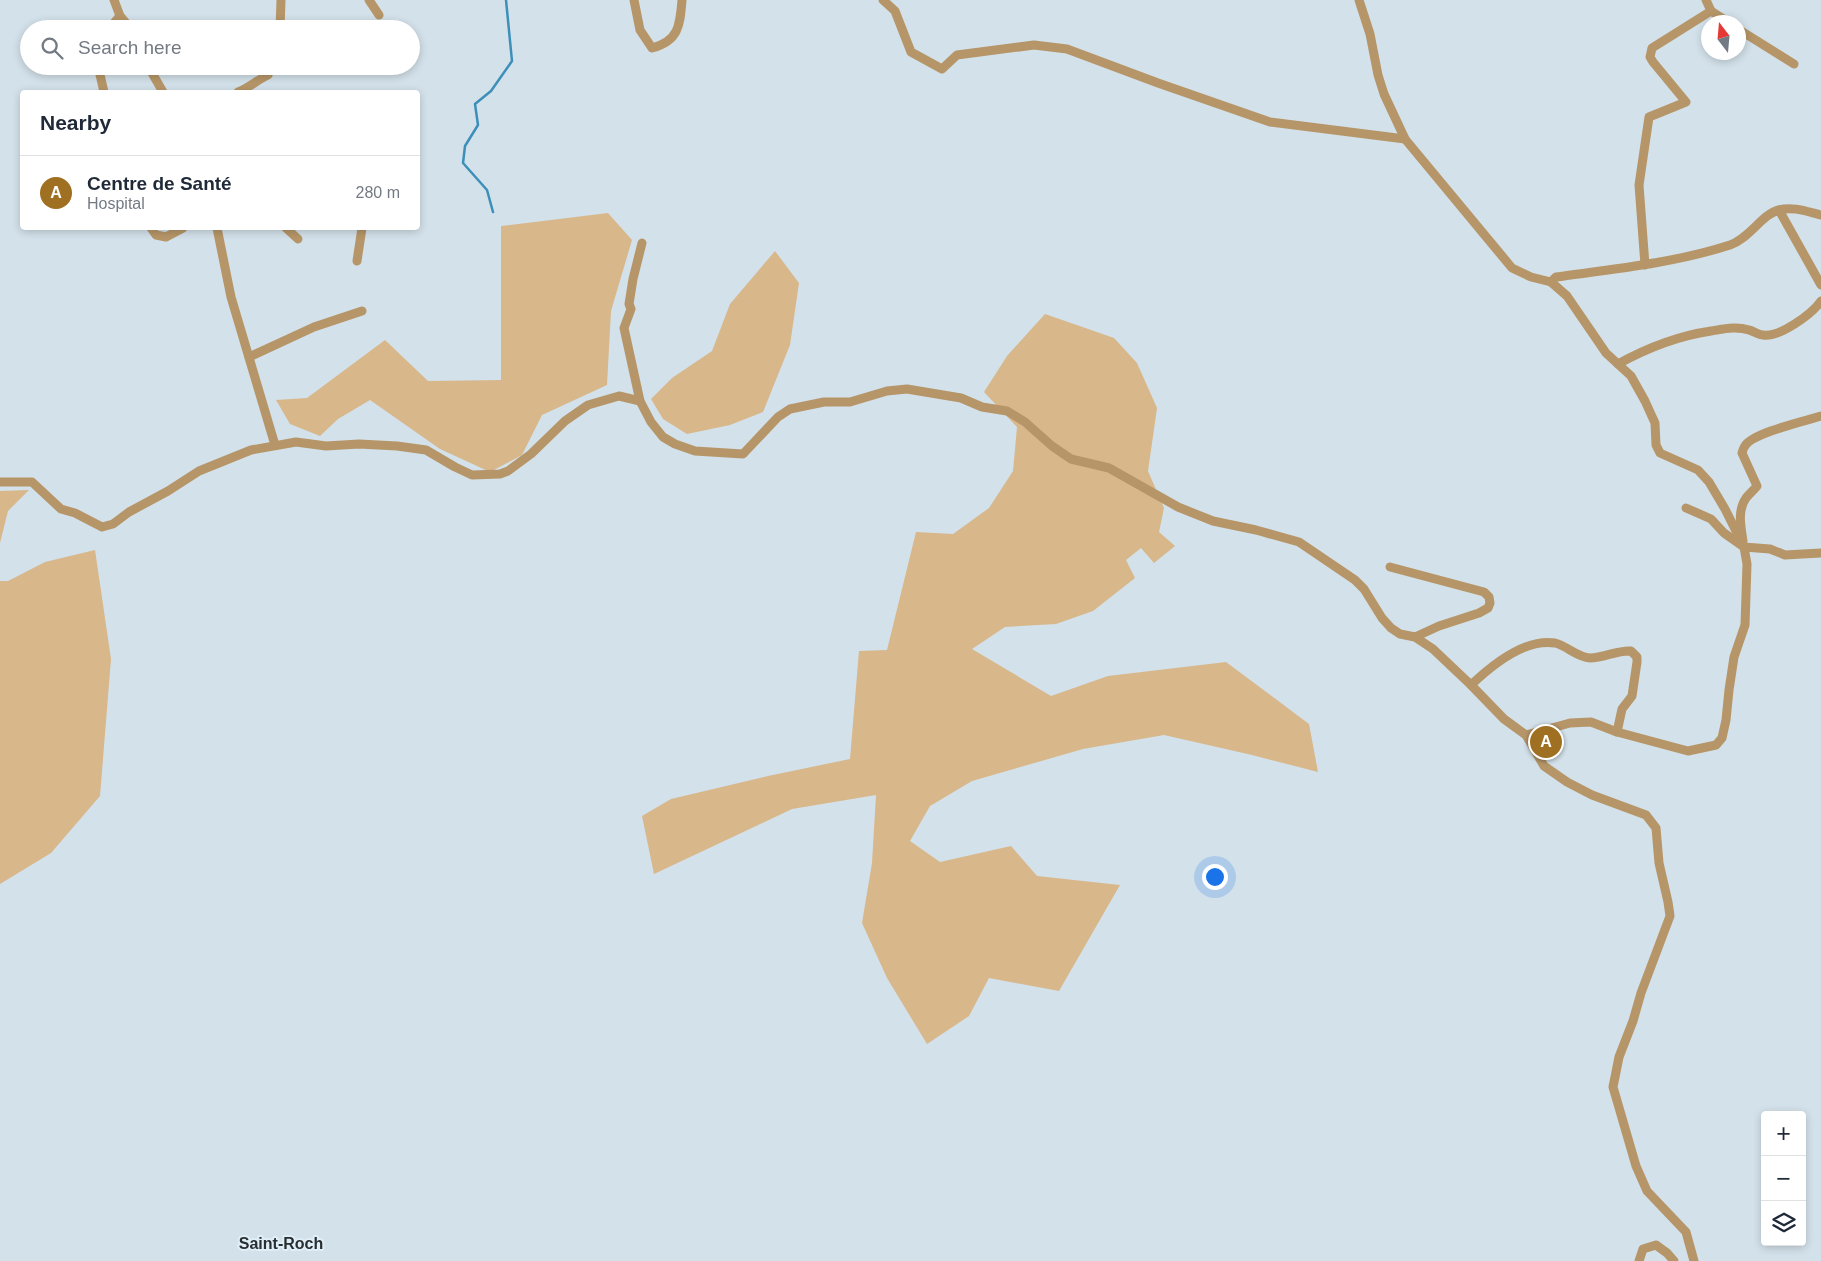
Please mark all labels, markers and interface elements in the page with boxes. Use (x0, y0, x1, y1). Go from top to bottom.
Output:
north arrow (1701, 15, 1746, 60)
search box (20, 20, 420, 75)
icon: search (38, 34, 66, 62)
text: Search here (78, 37, 182, 58)
text: Nearby (40, 111, 111, 134)
text: Centre de Santé (87, 173, 232, 194)
text: A (50, 184, 62, 201)
text: 280 m (356, 184, 400, 201)
text: Hospital (87, 195, 145, 212)
pin: A (1530, 723, 1562, 761)
your location (1202, 864, 1228, 890)
map controls (1761, 1111, 1806, 1246)
button: + (1761, 1111, 1806, 1156)
button: − (1761, 1156, 1806, 1201)
button: layers (1761, 1201, 1806, 1246)
district label: Saint-Roch (239, 1235, 323, 1252)

